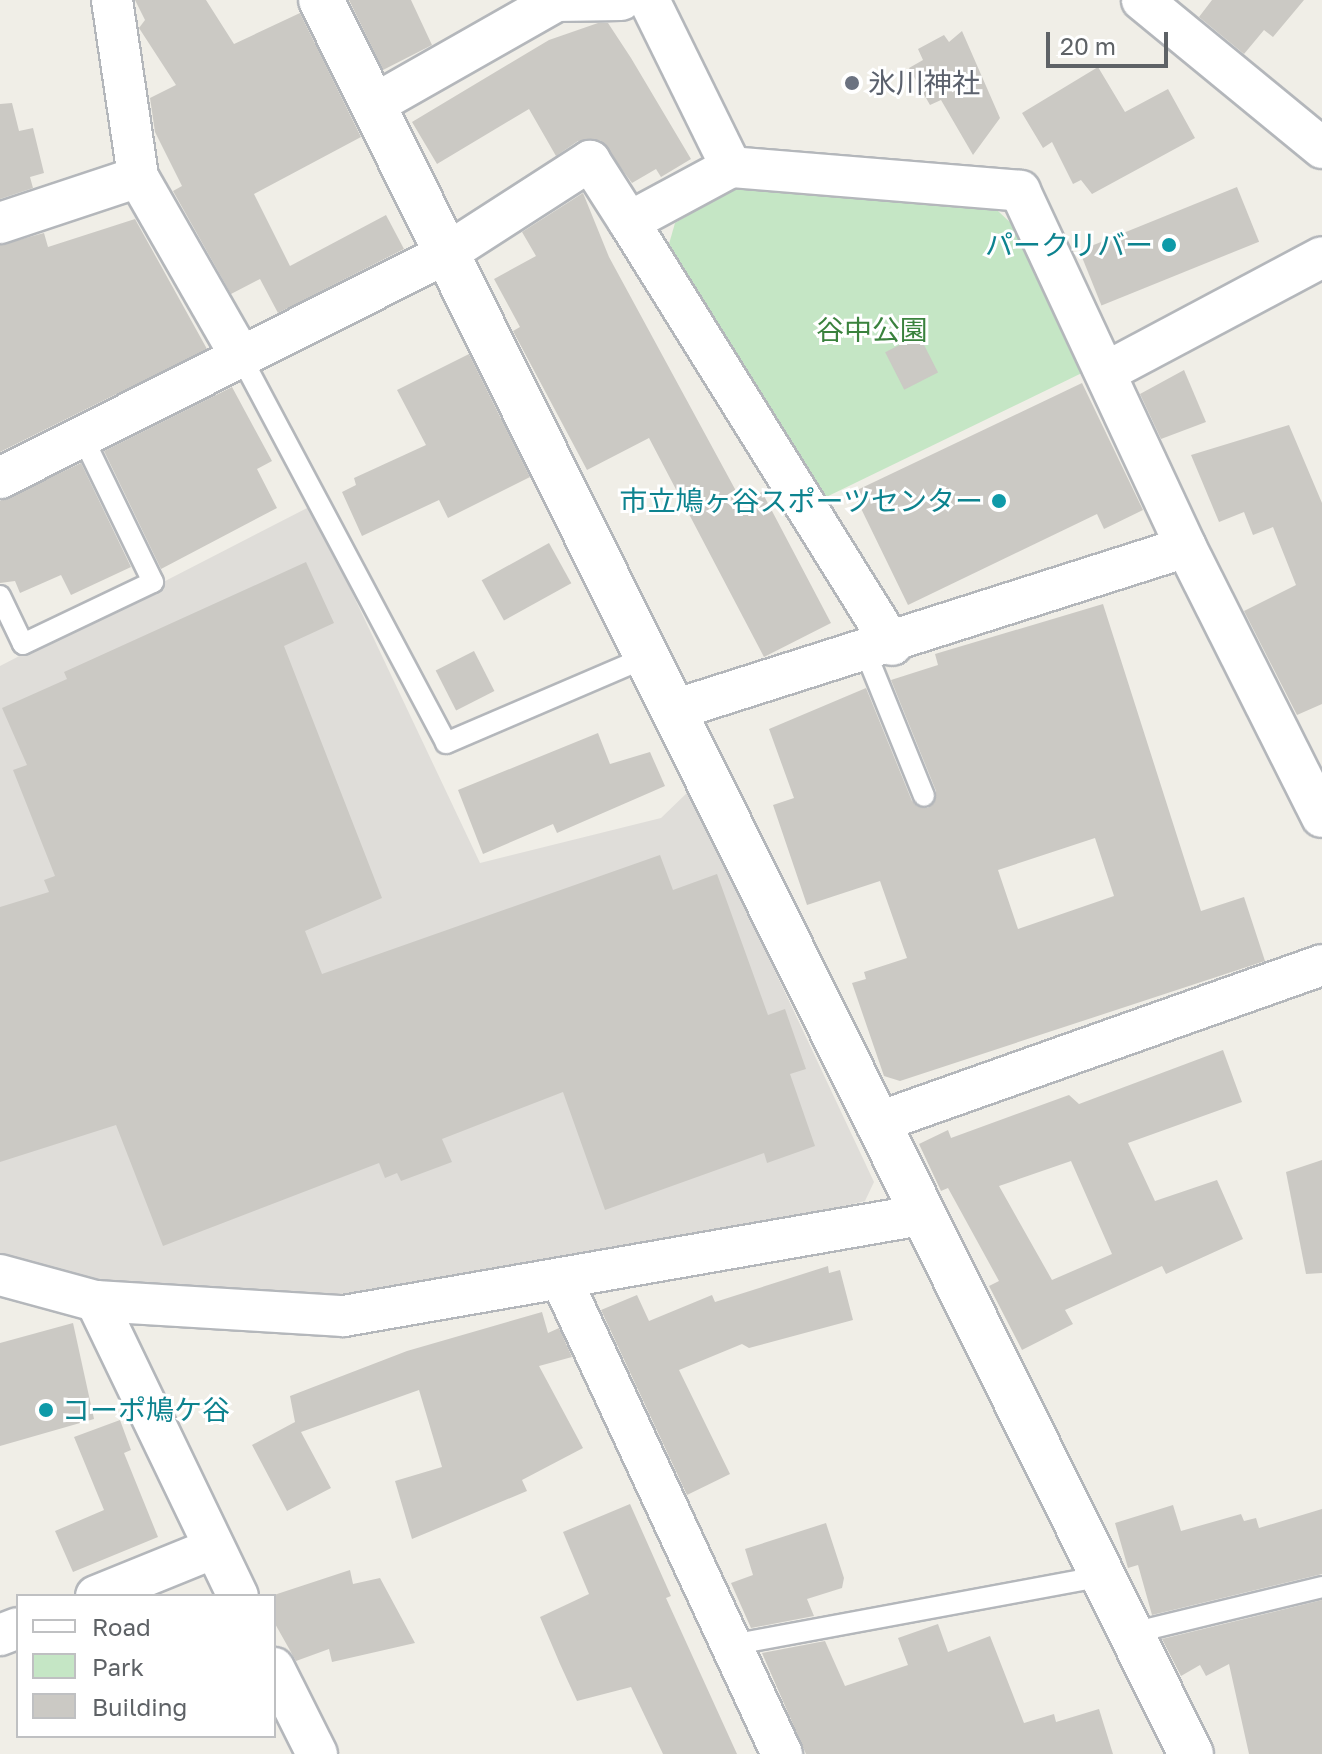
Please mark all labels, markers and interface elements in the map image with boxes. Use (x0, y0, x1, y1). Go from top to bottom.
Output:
scale bar (1050, 16, 1172, 66)
text: 20 m (1060, 31, 1116, 60)
place label: 氷川神社 (868, 66, 980, 100)
marker: 氷川神社 (843, 74, 861, 92)
place label: パークリバー (985, 228, 1153, 262)
marker: パークリバー (1160, 236, 1178, 254)
park label: 谷中公園 (816, 313, 928, 347)
place label: 市立鳩ヶ谷スポーツセンター (619, 484, 983, 518)
marker: 市立鳩ヶ谷スポーツセンター (990, 492, 1008, 510)
place label: コーポ鳩ケ谷 (62, 1393, 230, 1427)
marker: コーポ鳩ケ谷 (37, 1401, 55, 1419)
legend (16, 1594, 276, 1738)
text: Road (92, 1612, 151, 1641)
text: Park (92, 1652, 144, 1681)
text: Building (92, 1692, 187, 1721)

